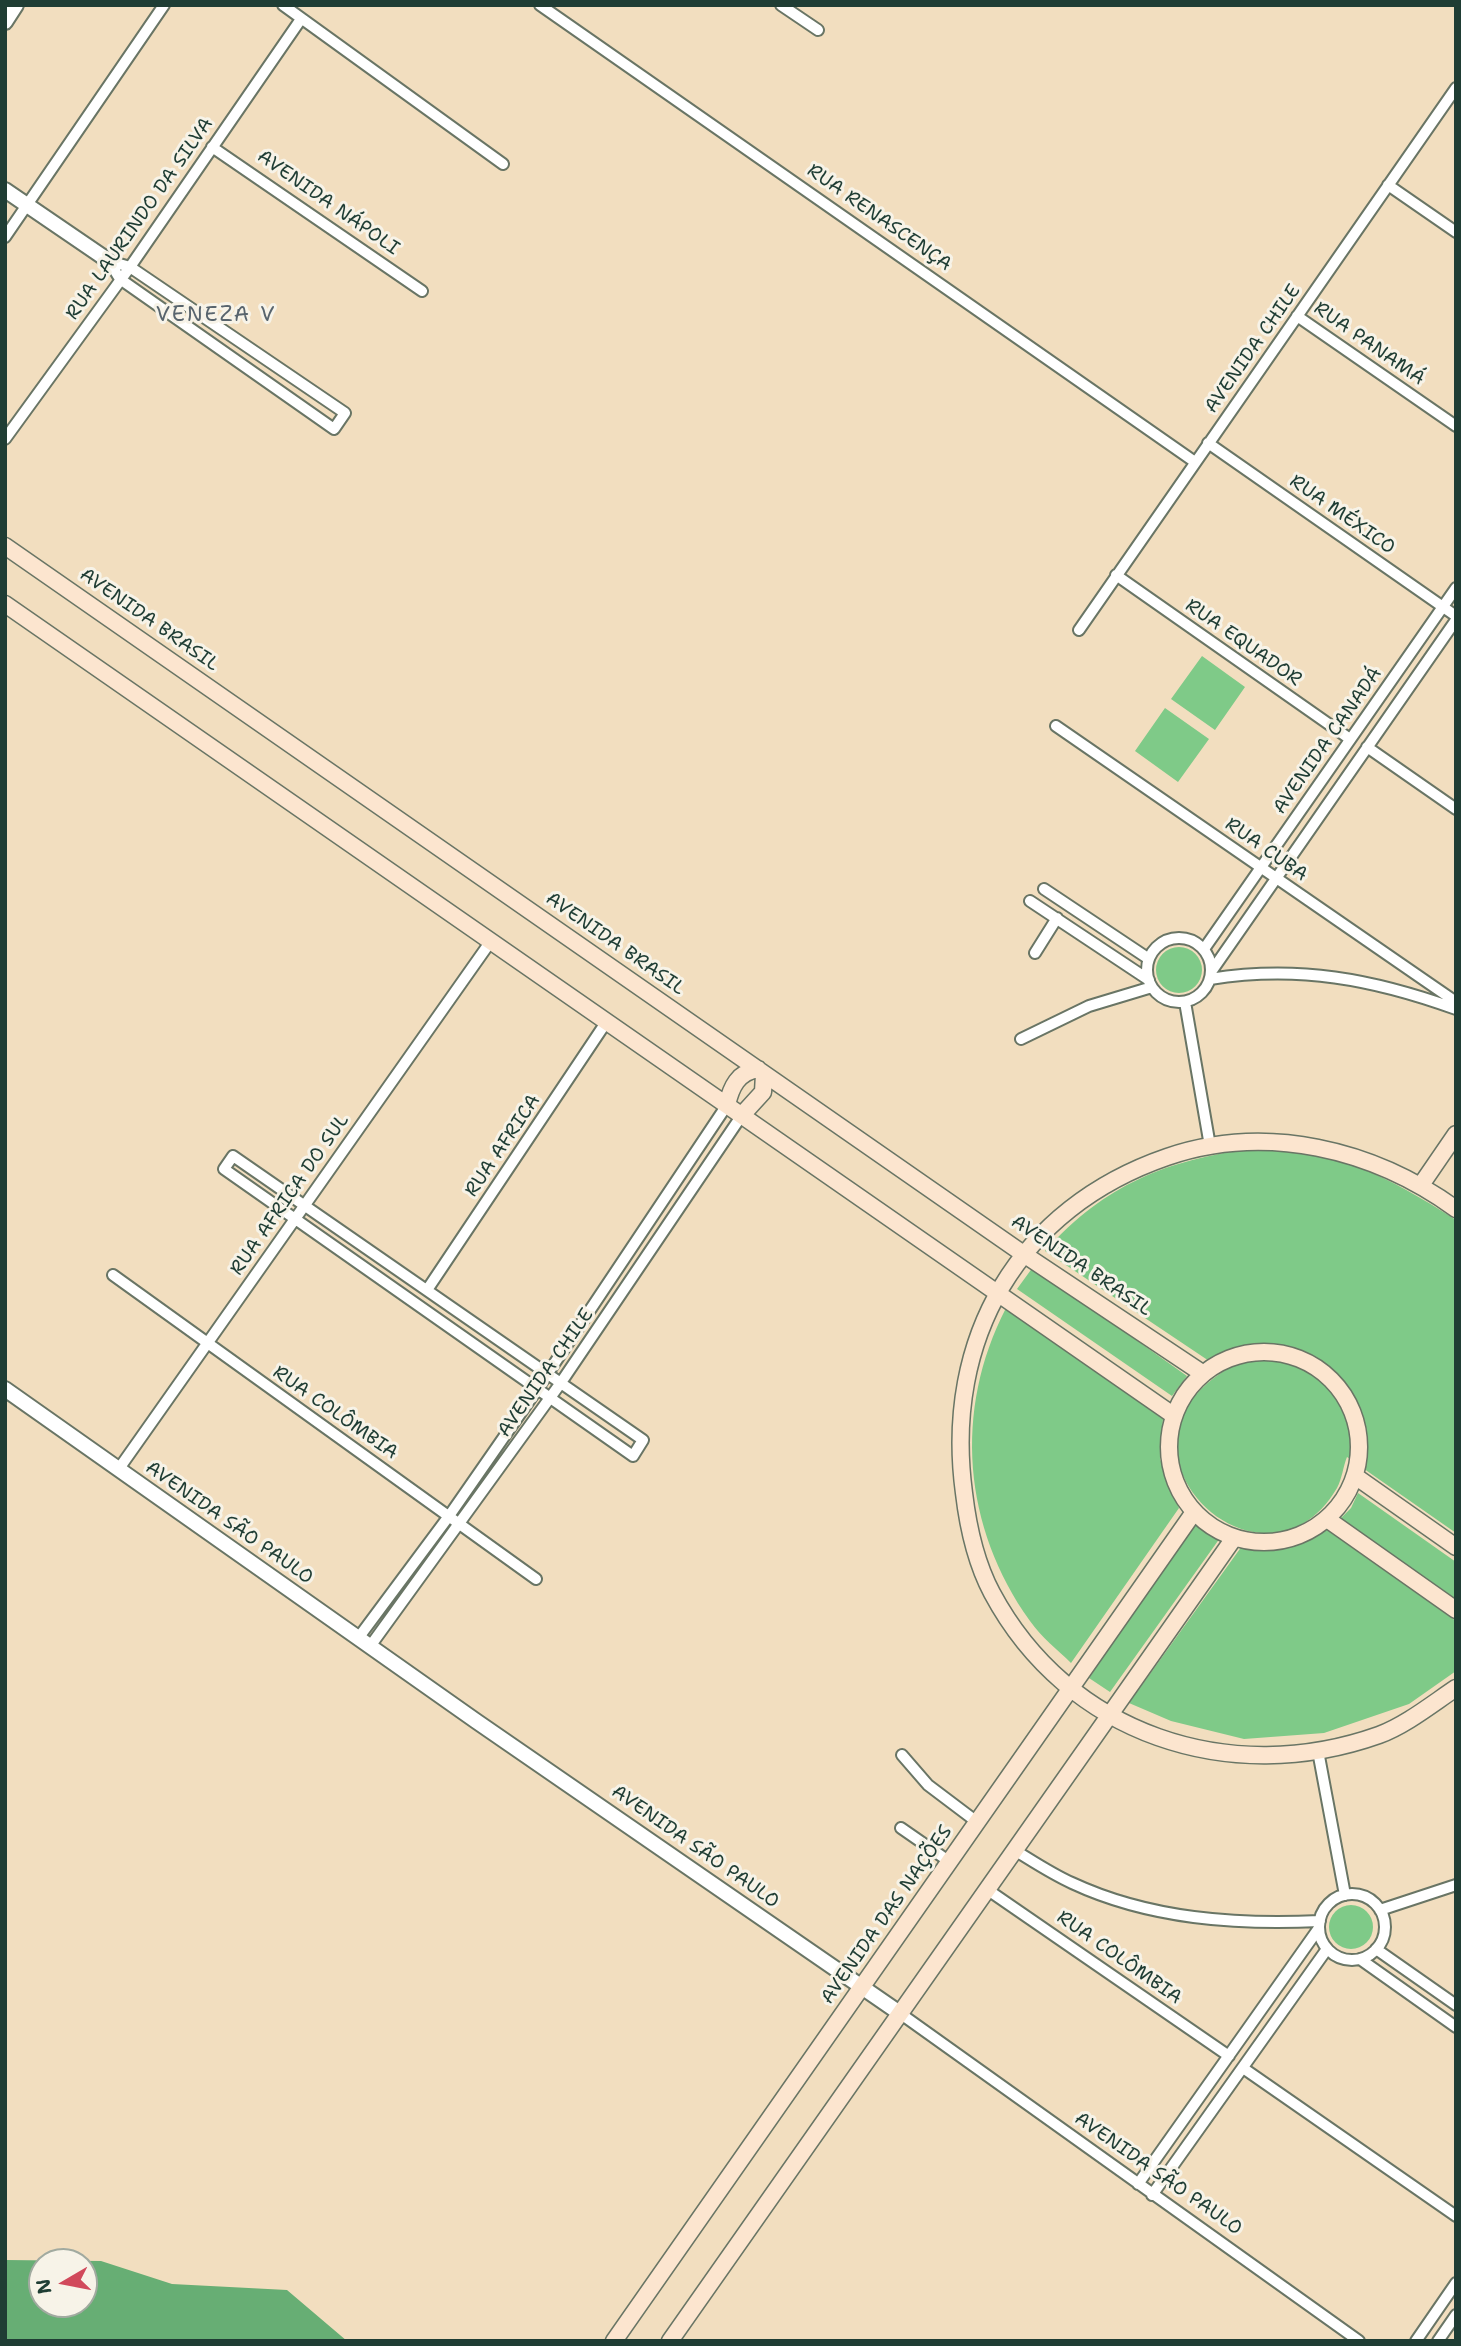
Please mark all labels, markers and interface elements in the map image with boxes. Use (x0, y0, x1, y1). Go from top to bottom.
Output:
street label: RUA LAURINDO DA SILVA (61, 114, 219, 324)
street label: AVENIDA NÁPOLI (253, 145, 403, 261)
street label: RUA RENASCENÇA (802, 160, 956, 276)
street label: AVENIDA CHILE (1200, 280, 1306, 418)
street label: RUA PANAMÁ (1309, 297, 1429, 391)
district label: VENEZA V (157, 303, 275, 329)
street label: RUA MÉXICO (1285, 470, 1399, 560)
street label: AVENIDA BRASIL (75, 564, 223, 676)
street label: RUA EQUADOR (1181, 595, 1305, 691)
street label: AVENIDA CANADÁ (1269, 663, 1387, 819)
street label: RUA CUBA (1220, 813, 1312, 887)
street label: AVENIDA BRASIL (541, 888, 689, 1000)
street label: RUA AFRICA (460, 1091, 546, 1201)
street label: RUA AFRICA DO SUL (226, 1110, 354, 1280)
street label: AVENIDA BRASIL (1006, 1211, 1156, 1321)
street label: AVENIDA CHILE (493, 1304, 599, 1442)
street label: RUA COLÔMBIA (268, 1361, 402, 1465)
street label: AVENIDA SÃO PAULO (141, 1456, 317, 1590)
street label: AVENIDA SÃO PAULO (607, 1780, 783, 1914)
street label: AVENIDA DAS NAÇÕES (817, 1821, 957, 2009)
street label: RUA COLÔMBIA (1052, 1906, 1186, 2010)
street label: AVENIDA SÃO PAULO (1070, 2107, 1246, 2241)
north arrow (28, 2248, 98, 2318)
text: N (30, 2277, 57, 2296)

